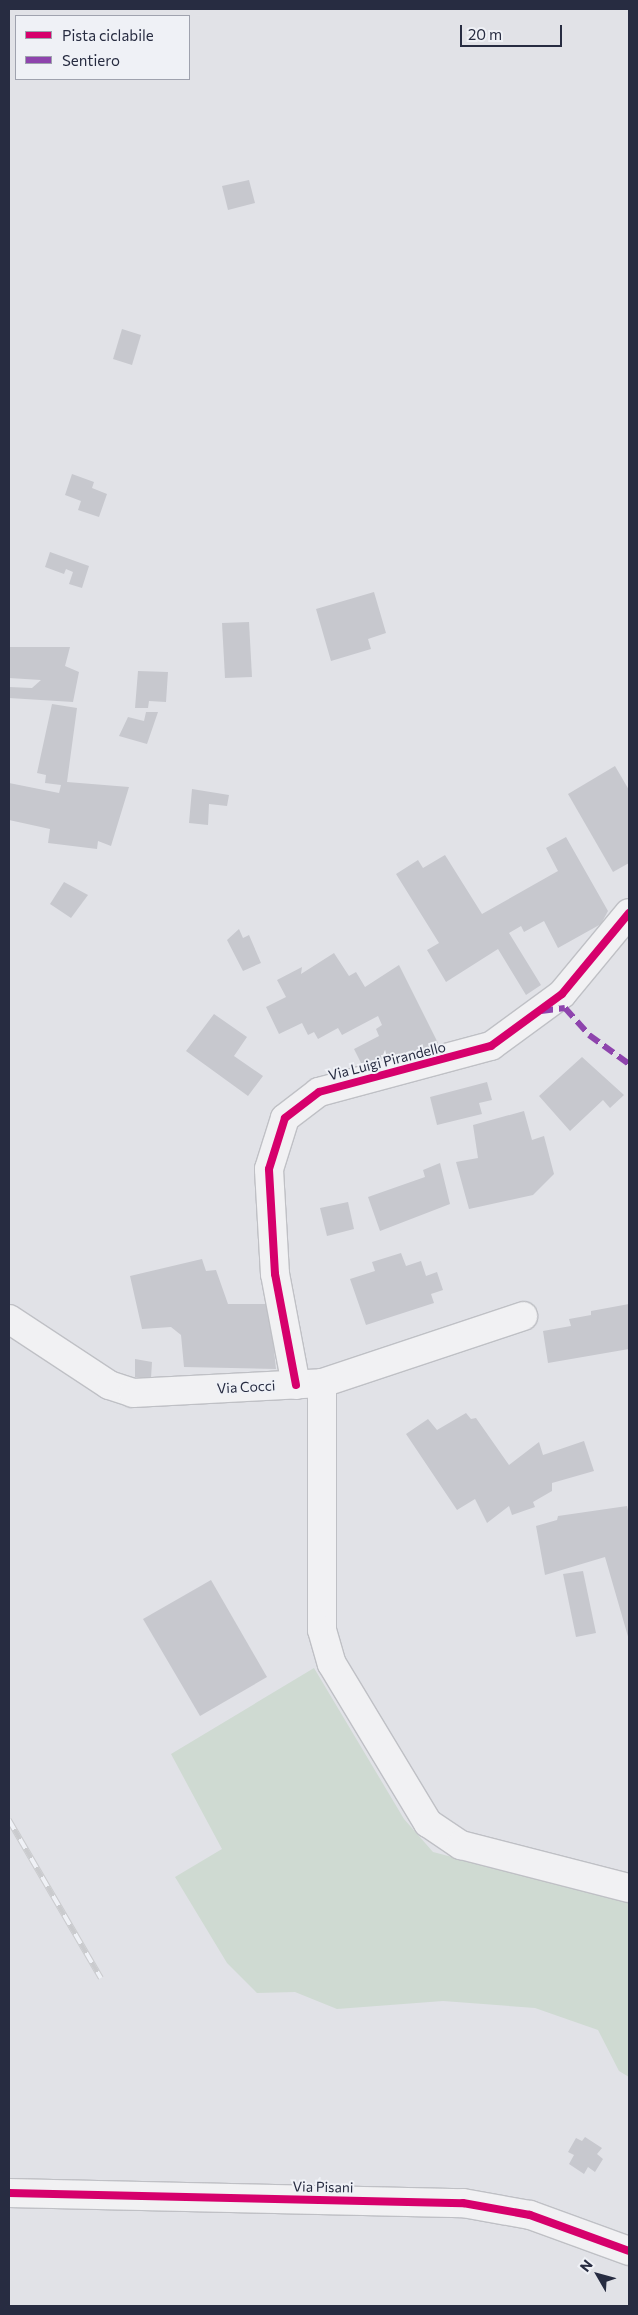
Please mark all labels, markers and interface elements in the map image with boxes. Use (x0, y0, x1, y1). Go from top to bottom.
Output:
legend (15, 15, 190, 80)
scale bar (463, 15, 566, 47)
text: 20 m (468, 25, 502, 43)
text: Pista ciclabile (62, 26, 154, 44)
text: Sentiero (62, 51, 120, 69)
street label: Via Luigi Pirandello (326, 1038, 448, 1084)
street label: Via Cocci (216, 1377, 276, 1397)
street label: Via Pisani (292, 2178, 354, 2196)
north arrow (573, 2250, 623, 2300)
text: N (576, 2256, 596, 2275)

